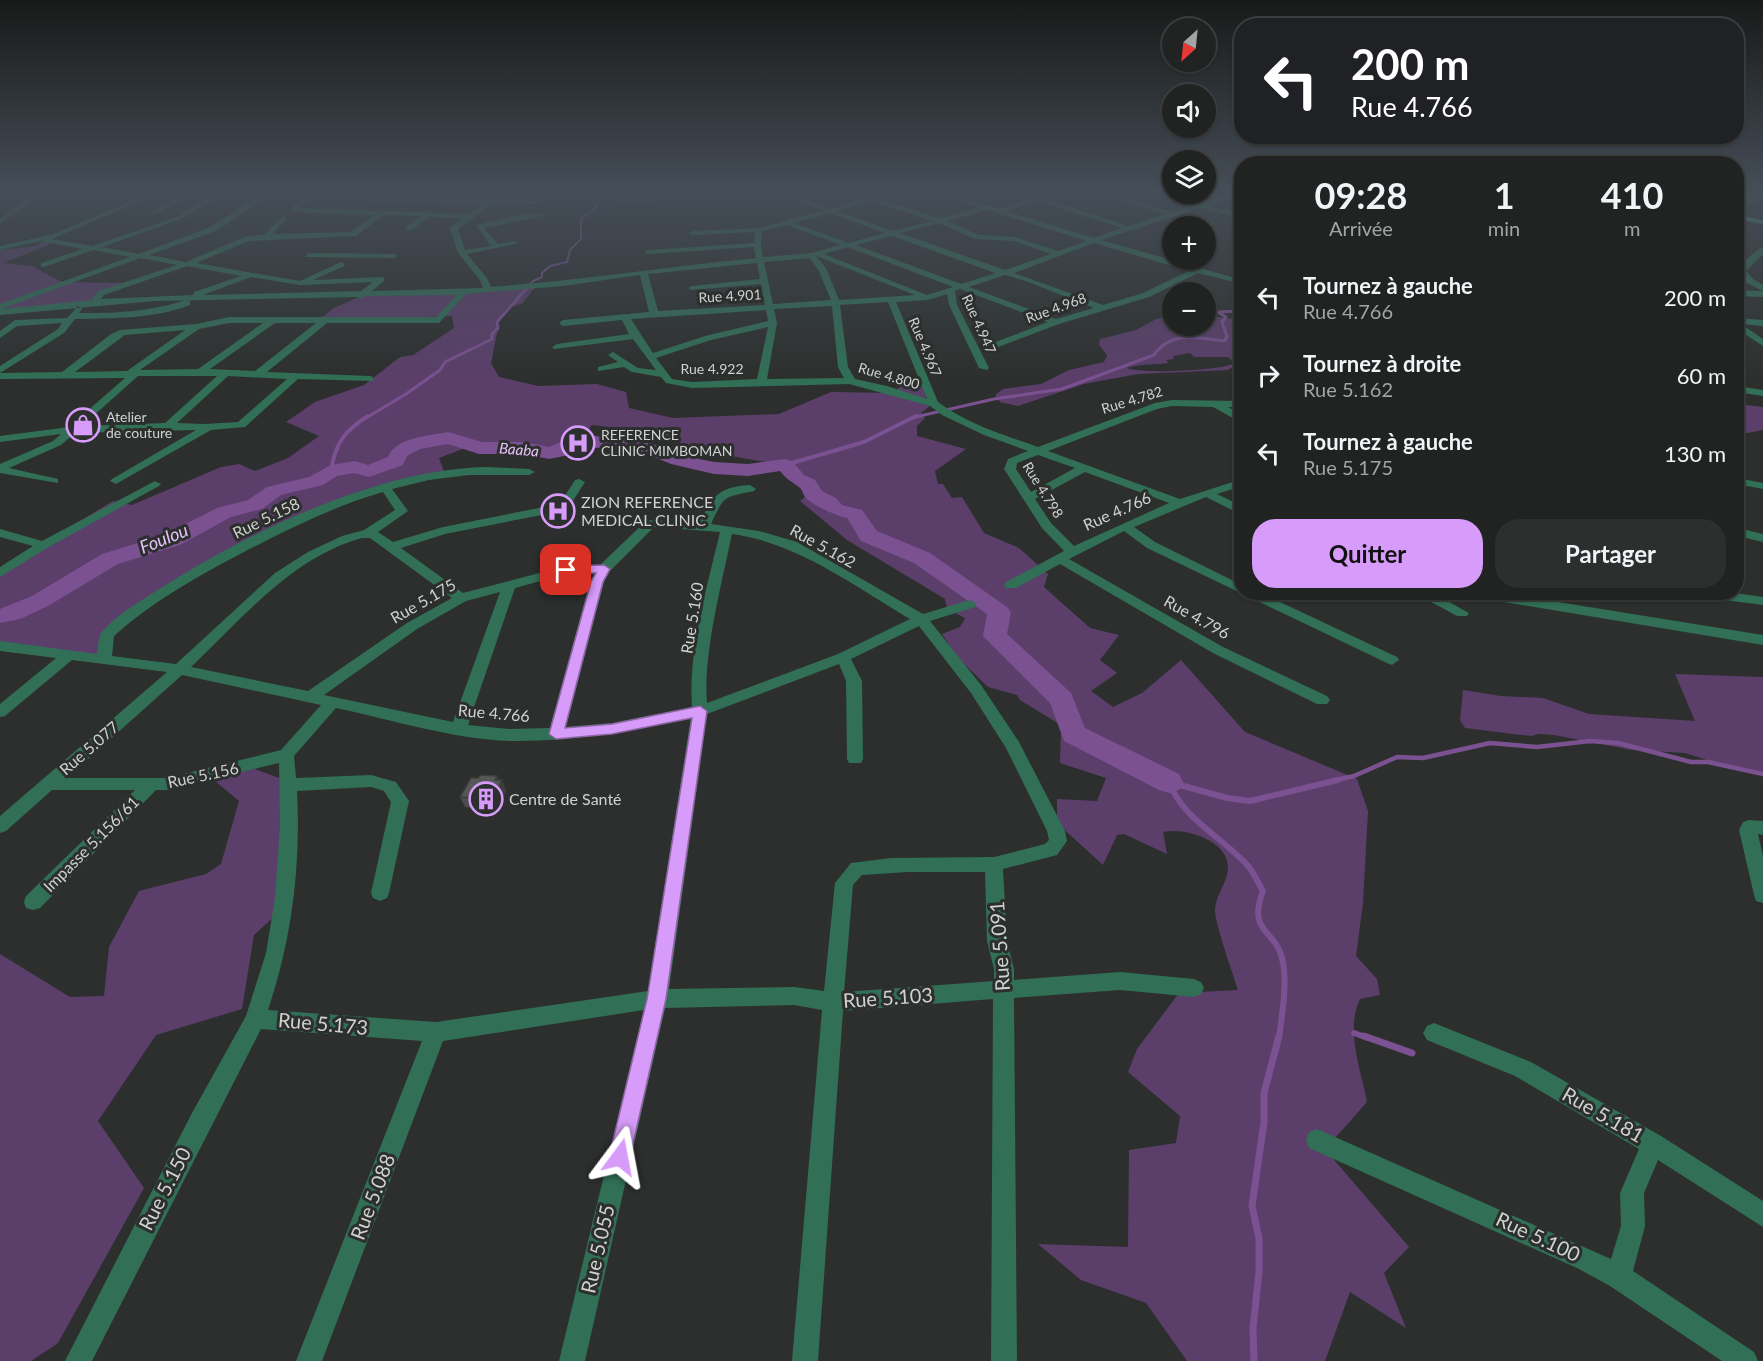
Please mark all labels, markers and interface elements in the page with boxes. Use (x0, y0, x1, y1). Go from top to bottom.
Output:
north arrow (1162, 18, 1216, 72)
map controls (1162, 18, 1216, 336)
text: 200 m (1351, 39, 1469, 89)
icon: left (1252, 42, 1330, 120)
button: sound (1162, 84, 1216, 138)
text: Rue 4.766 (1351, 90, 1473, 123)
button: layers (1162, 150, 1216, 204)
text: 09:28 (1315, 173, 1407, 217)
text: 1 (1494, 173, 1515, 217)
text: 410 (1601, 173, 1663, 217)
button: + (1162, 216, 1216, 270)
text: Arrivée (1329, 216, 1393, 240)
text: min (1488, 216, 1520, 240)
text: m (1624, 216, 1640, 240)
text: Tournez à gauche (1303, 272, 1473, 299)
icon: left (1252, 281, 1285, 314)
button: − (1162, 282, 1216, 336)
text: 200 m (1664, 284, 1726, 311)
street label: Rue 4.901 (698, 285, 762, 306)
street label: Rue 4.968 (1023, 289, 1088, 326)
street label: Rue 4.947 (959, 292, 1000, 356)
text: Rue 4.766 (1303, 299, 1393, 323)
street label: Rue 4.967 (905, 314, 946, 379)
text: Tournez à droite (1303, 350, 1461, 377)
street label: Rue 4.800 (856, 359, 922, 392)
icon: right (1252, 359, 1285, 392)
street label: Rue 4.922 (680, 360, 744, 377)
text: 60 m (1677, 362, 1726, 389)
text: Rue 5.162 (1303, 377, 1393, 401)
street label: Rue 4.782 (1099, 382, 1164, 417)
shop icon: Atelier de couture (65, 407, 101, 443)
place label: Atelier de couture (106, 408, 172, 441)
hospital icon: REFERENCE CLINIC MIMBOMAN (560, 425, 596, 461)
place label: REFERENCE CLINIC MIMBOMAN (601, 426, 732, 459)
text: Tournez à gauche (1303, 428, 1473, 455)
icon: left (1252, 437, 1285, 470)
water label: Baaba (498, 438, 540, 460)
text: 130 m (1664, 440, 1726, 467)
text: Rue 5.175 (1303, 455, 1393, 479)
street label: Rue 4.798 (1020, 458, 1067, 521)
street label: Rue 4.766 (1080, 487, 1154, 534)
place label: ZION REFERENCE MEDICAL CLINIC (581, 492, 713, 529)
street label: Rue 5.158 (229, 493, 302, 542)
hospital icon: ZION REFERENCE MEDICAL CLINIC (540, 493, 576, 529)
water label: Foulou (136, 518, 191, 558)
button: Quitter (1252, 519, 1483, 588)
button: Partager (1495, 519, 1726, 588)
street label: Rue 5.162 (787, 520, 859, 571)
pin (540, 544, 591, 595)
icon: arrive (549, 553, 582, 586)
street label: Rue 5.175 (387, 574, 459, 627)
street label: Rue 5.160 (676, 581, 707, 655)
street label: Rue 4.796 (1161, 591, 1233, 642)
street label: Rue 4.766 (457, 700, 531, 725)
street label: Rue 5.077 (55, 717, 122, 778)
street label: Rue 5.156 (166, 758, 240, 791)
building icon: Centre de Santé (468, 781, 504, 817)
place label: Centre de Santé (509, 789, 622, 808)
street label: Impasse 5.156/61 (39, 792, 142, 895)
street label: Rue 5.091 (984, 900, 1014, 992)
street label: Rue 5.103 (842, 982, 934, 1012)
street label: Rue 5.173 (277, 1007, 369, 1039)
street label: Rue 5.181 (1558, 1081, 1649, 1147)
position arrow (588, 1125, 652, 1189)
street label: Rue 5.150 (133, 1143, 195, 1234)
street label: Rue 5.088 (345, 1150, 399, 1243)
street label: Rue 5.055 (575, 1202, 619, 1295)
street label: Rue 5.100 (1493, 1206, 1584, 1266)

